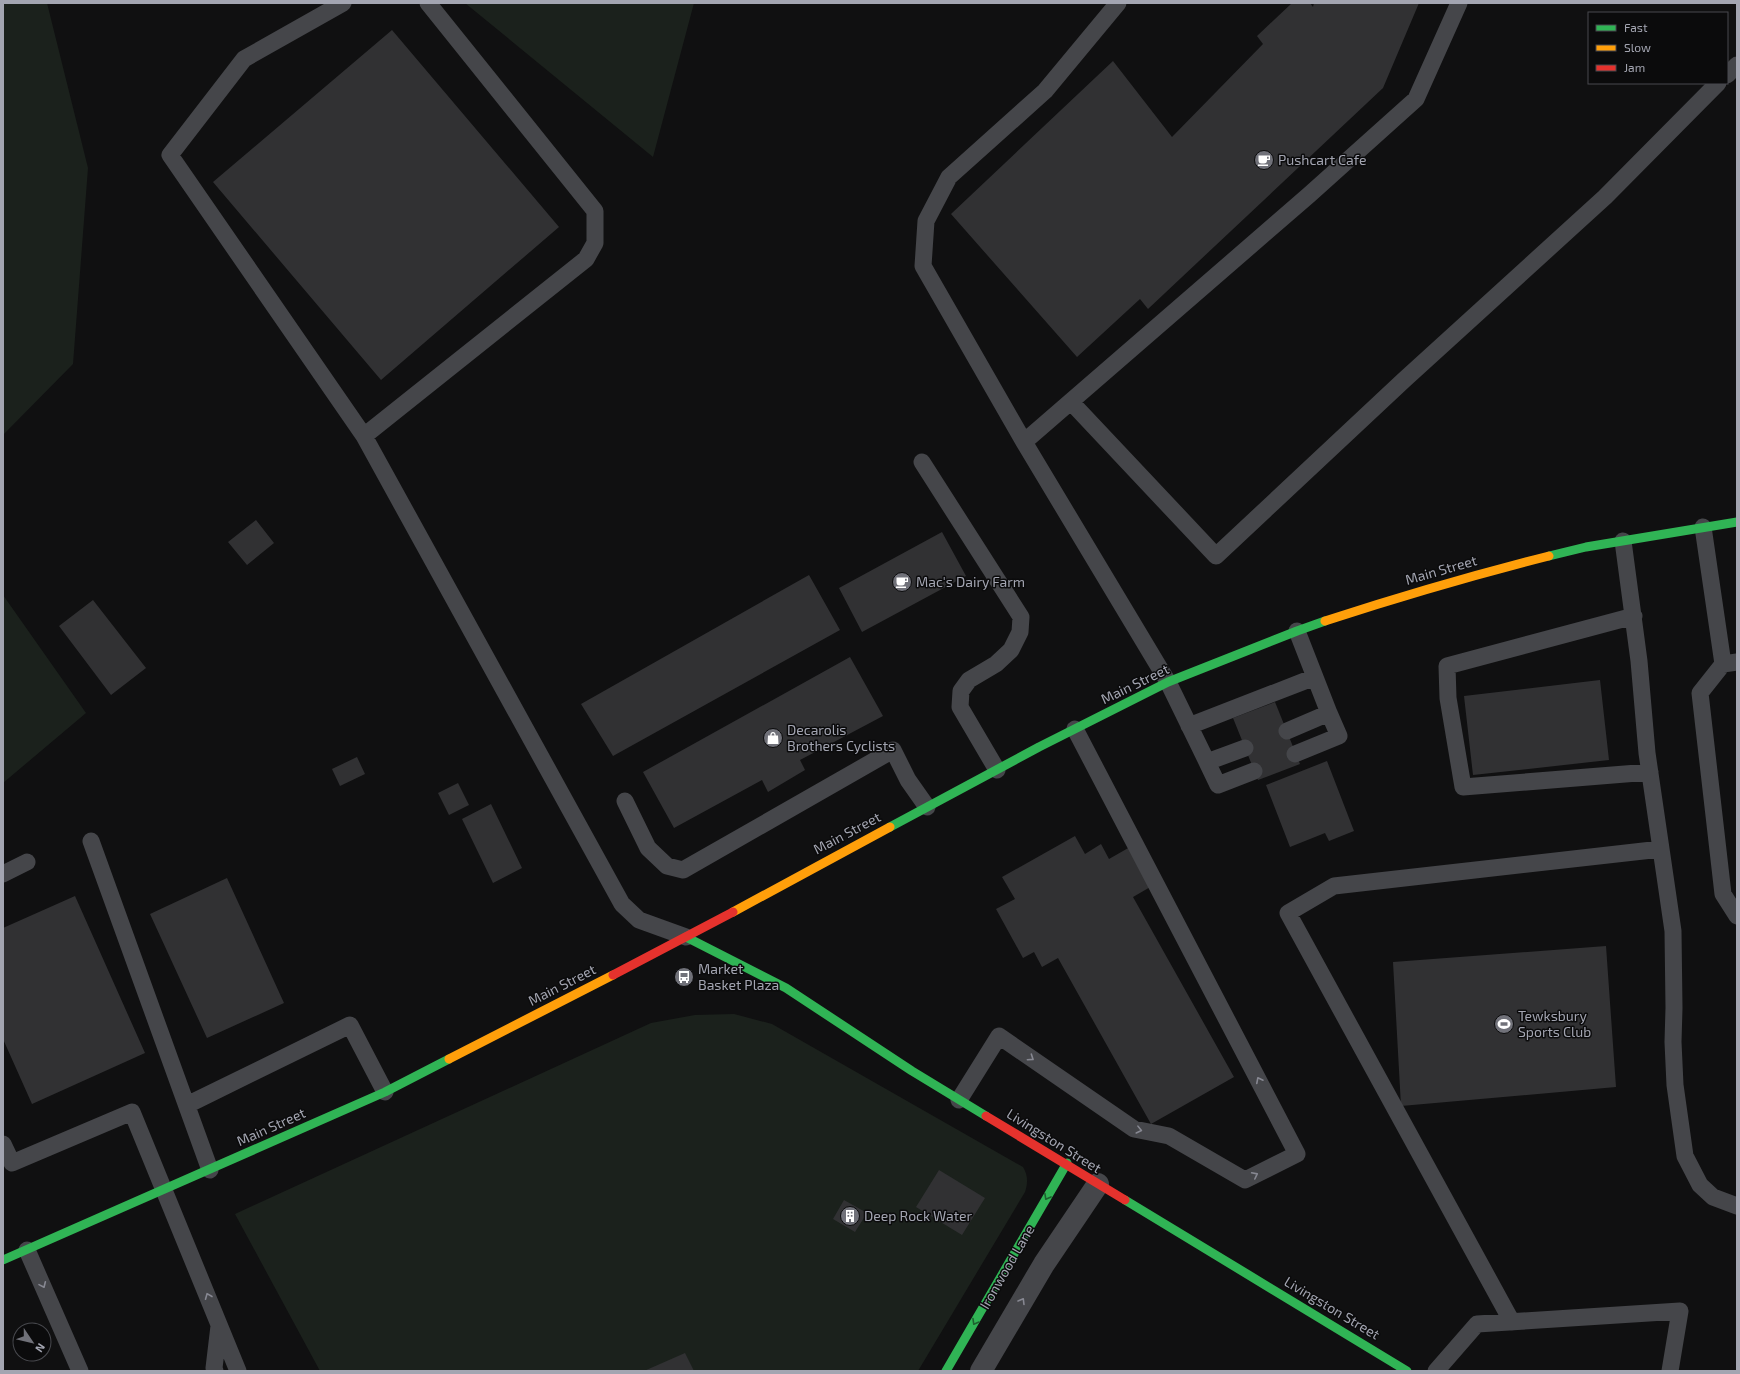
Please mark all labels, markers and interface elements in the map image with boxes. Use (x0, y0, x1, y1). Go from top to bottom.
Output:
legend (1588, 12, 1728, 84)
text: Fast (1624, 20, 1648, 34)
text: Slow (1624, 40, 1651, 54)
text: Jam (1624, 60, 1645, 74)
cafe icon: Pushcart Cafe (1253, 149, 1275, 171)
place label: Pushcart Cafe (1278, 151, 1366, 168)
street label: Main Street (1403, 551, 1479, 588)
cafe icon: Mac's Dairy Farm (891, 571, 913, 593)
place label: Mac's Dairy Farm (916, 573, 1025, 590)
street label: Main Street (1098, 660, 1172, 707)
place label: Decarolis Brothers Cyclists (787, 721, 895, 754)
shop icon: Decarolis Brothers Cyclists (762, 727, 784, 749)
street label: Main Street (810, 808, 883, 857)
street label: Main Street (525, 960, 598, 1009)
place label: Market Basket Plaza (698, 960, 779, 993)
bus stop icon: Market Basket Plaza (673, 966, 695, 988)
place label: Tewksbury Sports Club (1518, 1007, 1591, 1040)
sports icon: Tewksbury Sports Club (1493, 1013, 1515, 1035)
one-way arrow (1027, 1053, 1034, 1061)
one-way arrow (1256, 1077, 1264, 1084)
street label: Main Street (234, 1104, 308, 1149)
street label: Livingston Street (1004, 1105, 1105, 1176)
one-way arrow (1136, 1125, 1143, 1133)
one-way arrow (1251, 1172, 1259, 1180)
one-way arrow (1044, 1193, 1052, 1200)
building icon: Deep Rock Water (839, 1205, 861, 1227)
place label: Deep Rock Water (864, 1207, 973, 1224)
street label: Ironwood Lane (976, 1222, 1037, 1312)
street label: Livingston Street (1282, 1272, 1383, 1343)
one-way arrow (38, 1281, 46, 1289)
one-way arrow (204, 1293, 212, 1300)
one-way arrow (1017, 1298, 1025, 1305)
one-way arrow (972, 1318, 980, 1325)
north arrow (12, 1322, 52, 1362)
text: N (33, 1341, 48, 1355)

